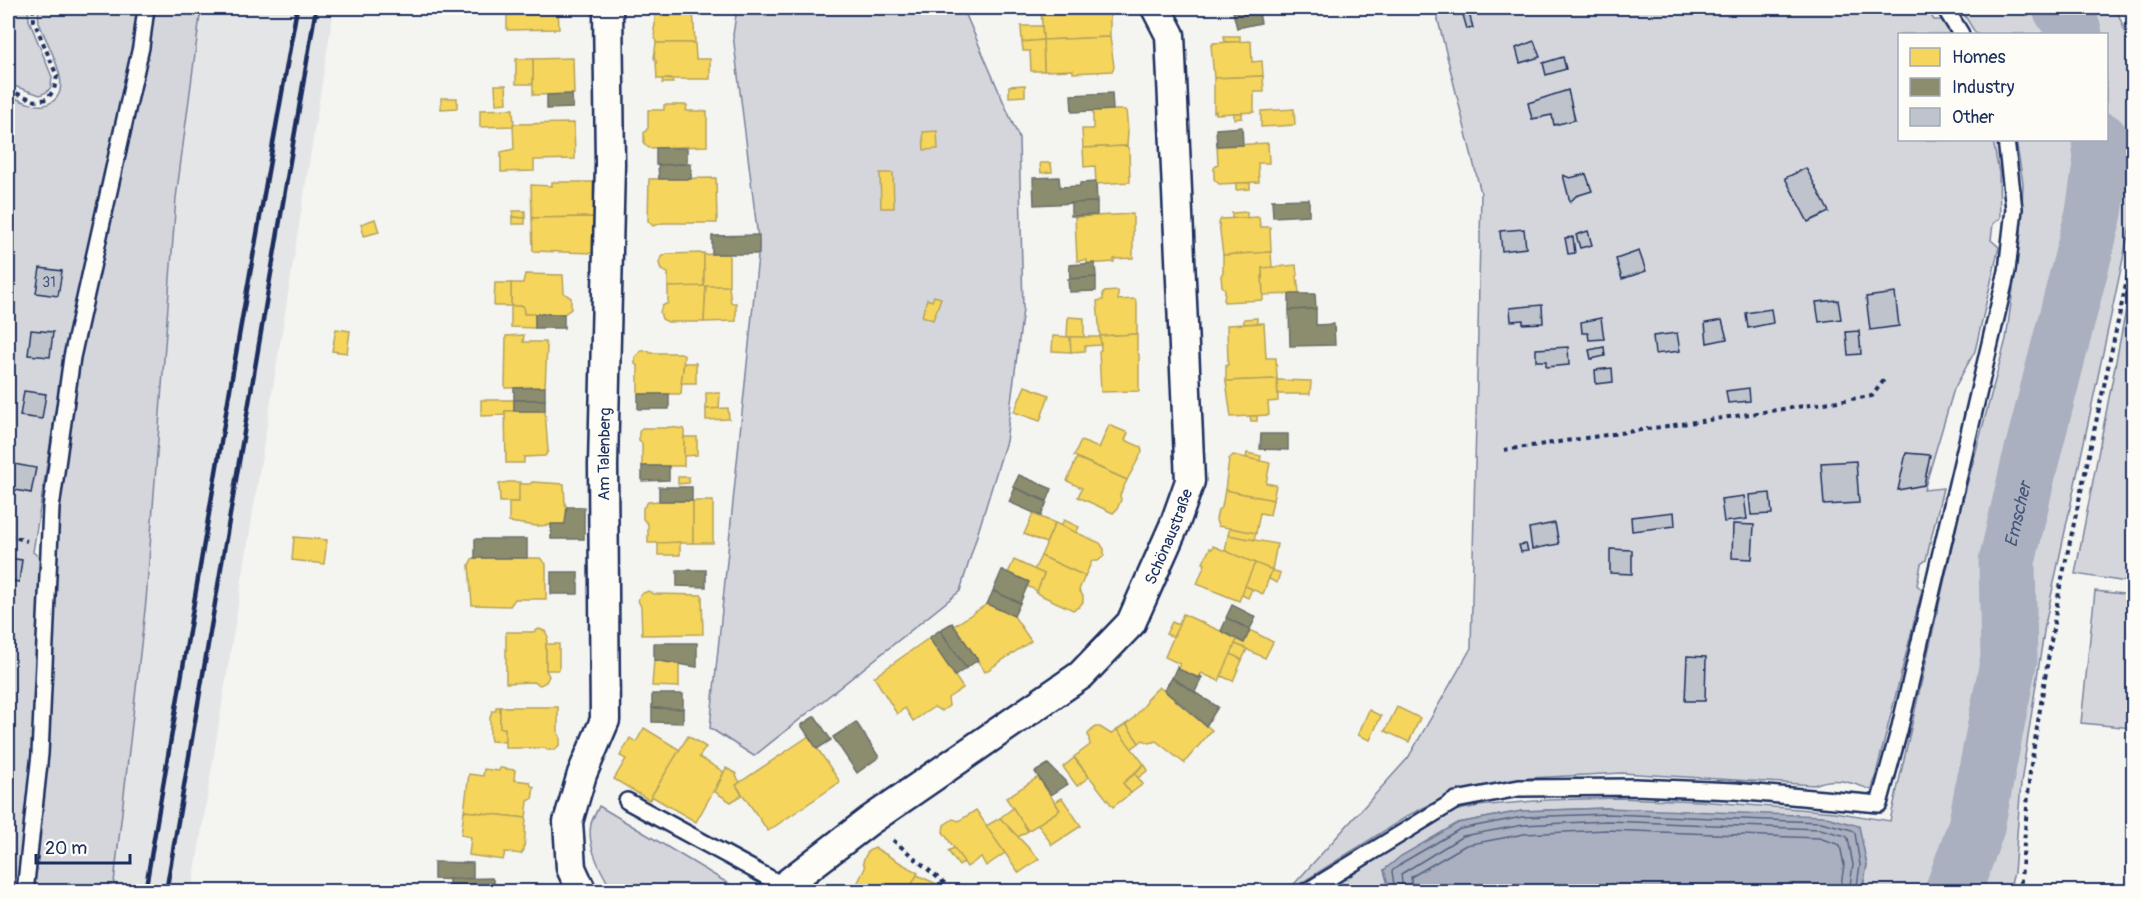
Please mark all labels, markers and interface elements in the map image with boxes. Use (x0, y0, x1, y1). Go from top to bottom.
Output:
legend (1898, 33, 2108, 141)
text: Homes (1952, 46, 2005, 69)
text: Industry (1952, 76, 2015, 99)
text: Other (1952, 106, 1995, 129)
house number: 31 (42, 274, 56, 291)
street label: Am Talenberg (594, 407, 615, 501)
water label: Emscher (2000, 477, 2038, 549)
street label: Schönaustraße (1140, 486, 1197, 588)
scale bar (36, 827, 130, 865)
text: 20 m (45, 837, 87, 860)

